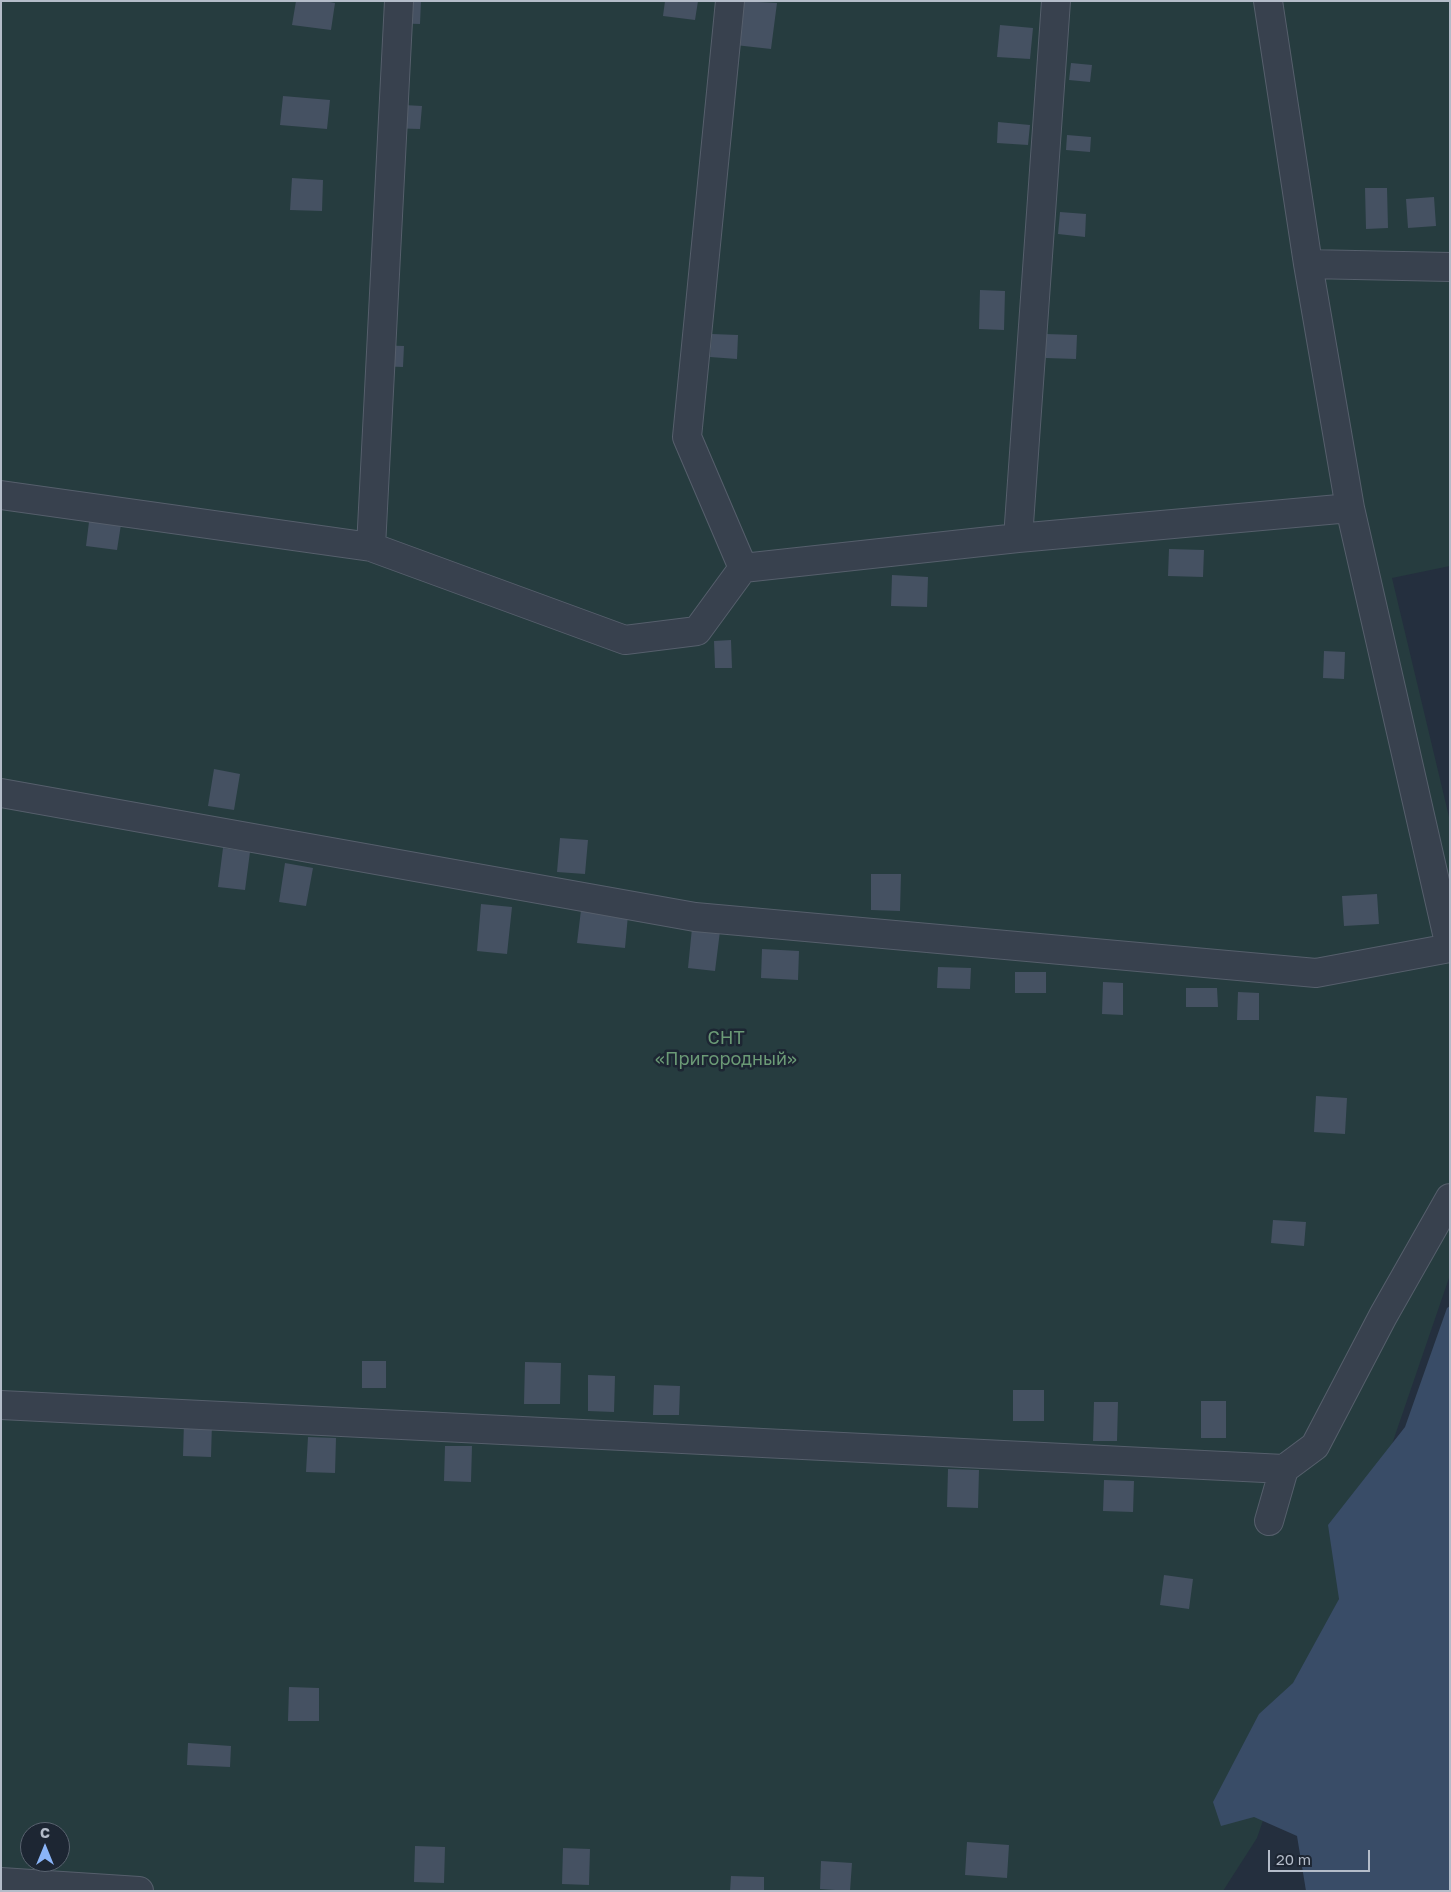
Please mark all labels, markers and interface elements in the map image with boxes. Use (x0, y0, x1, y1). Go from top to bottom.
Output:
park label: СНТ «Пригородный» (655, 1027, 797, 1070)
north arrow (20, 1822, 70, 1872)
text: С (40, 1824, 50, 1841)
scale bar (1271, 1840, 1374, 1872)
text: 20 m (1276, 1850, 1311, 1868)

